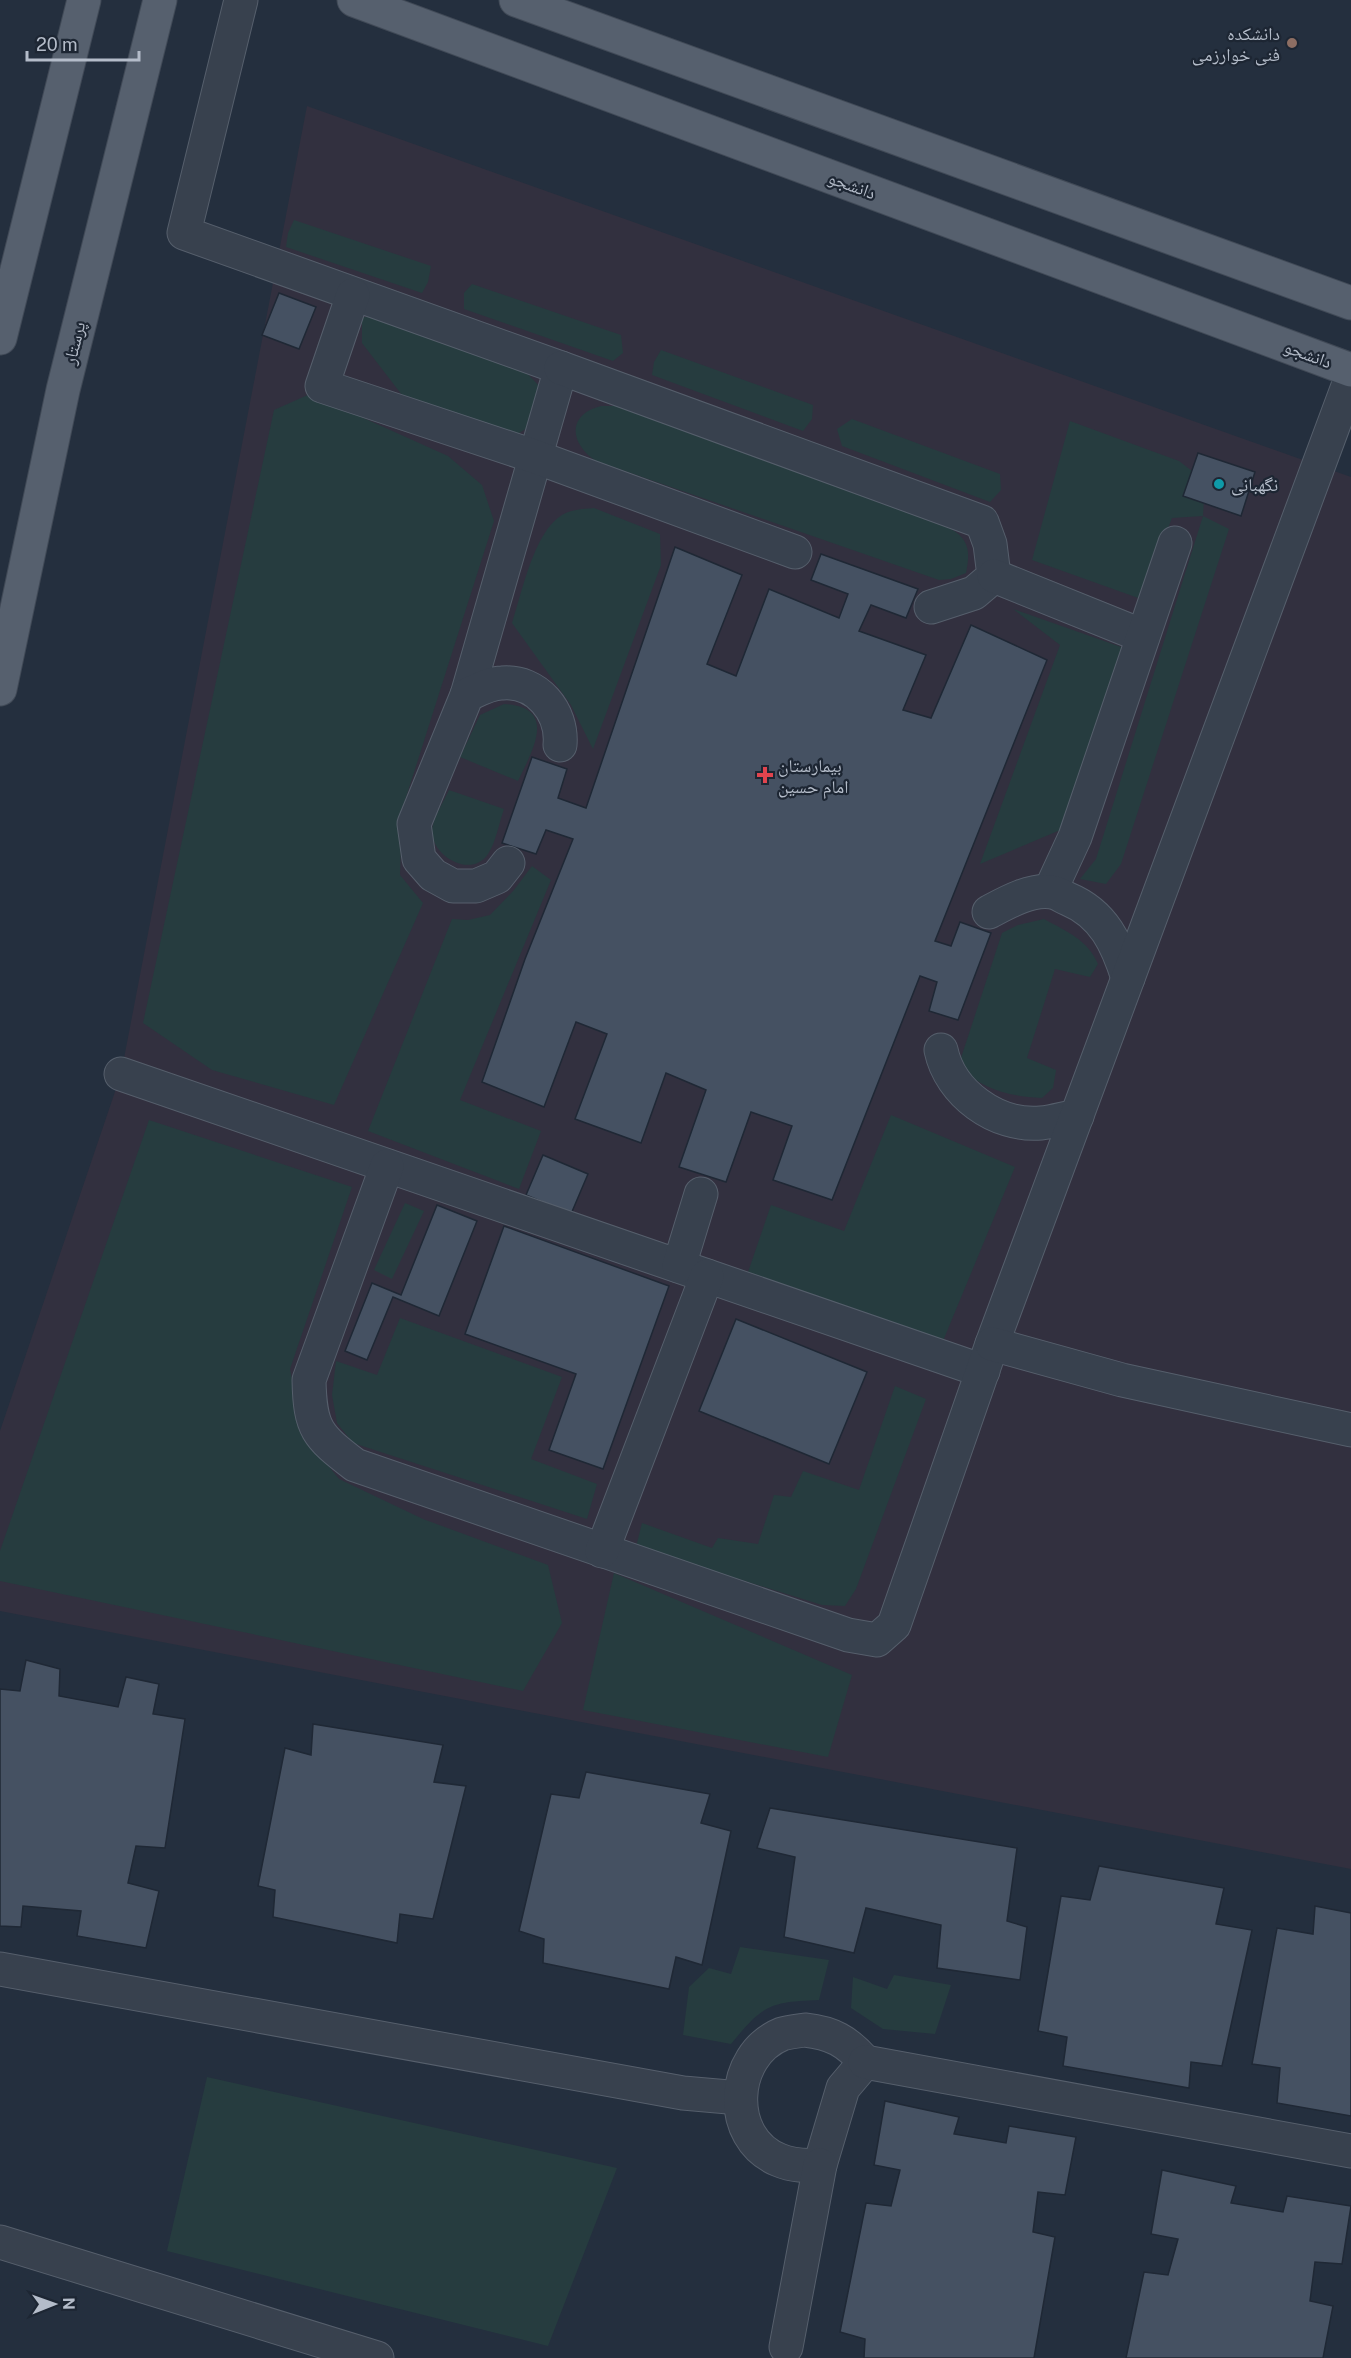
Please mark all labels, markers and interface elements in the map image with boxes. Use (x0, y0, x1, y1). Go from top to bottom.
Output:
place label: دانشکده فنی خوارزمی (1192, 23, 1280, 66)
scale bar (27, 24, 140, 62)
text: 20 m (36, 34, 78, 55)
marker: دانشکده فنی خوارزمی (1285, 36, 1299, 50)
street label: دانشجو (825, 167, 879, 203)
street label: پرستار (58, 319, 91, 368)
street label: دانشجو (1281, 336, 1335, 372)
place label: نگهبانی (1231, 474, 1278, 496)
marker: نگهبانی (1212, 477, 1226, 491)
place label: بیمارستان امام حسین (778, 755, 849, 799)
marker: بیمارستان امام حسین (756, 766, 774, 784)
north arrow (24, 2274, 84, 2334)
text: N (59, 2297, 78, 2310)

